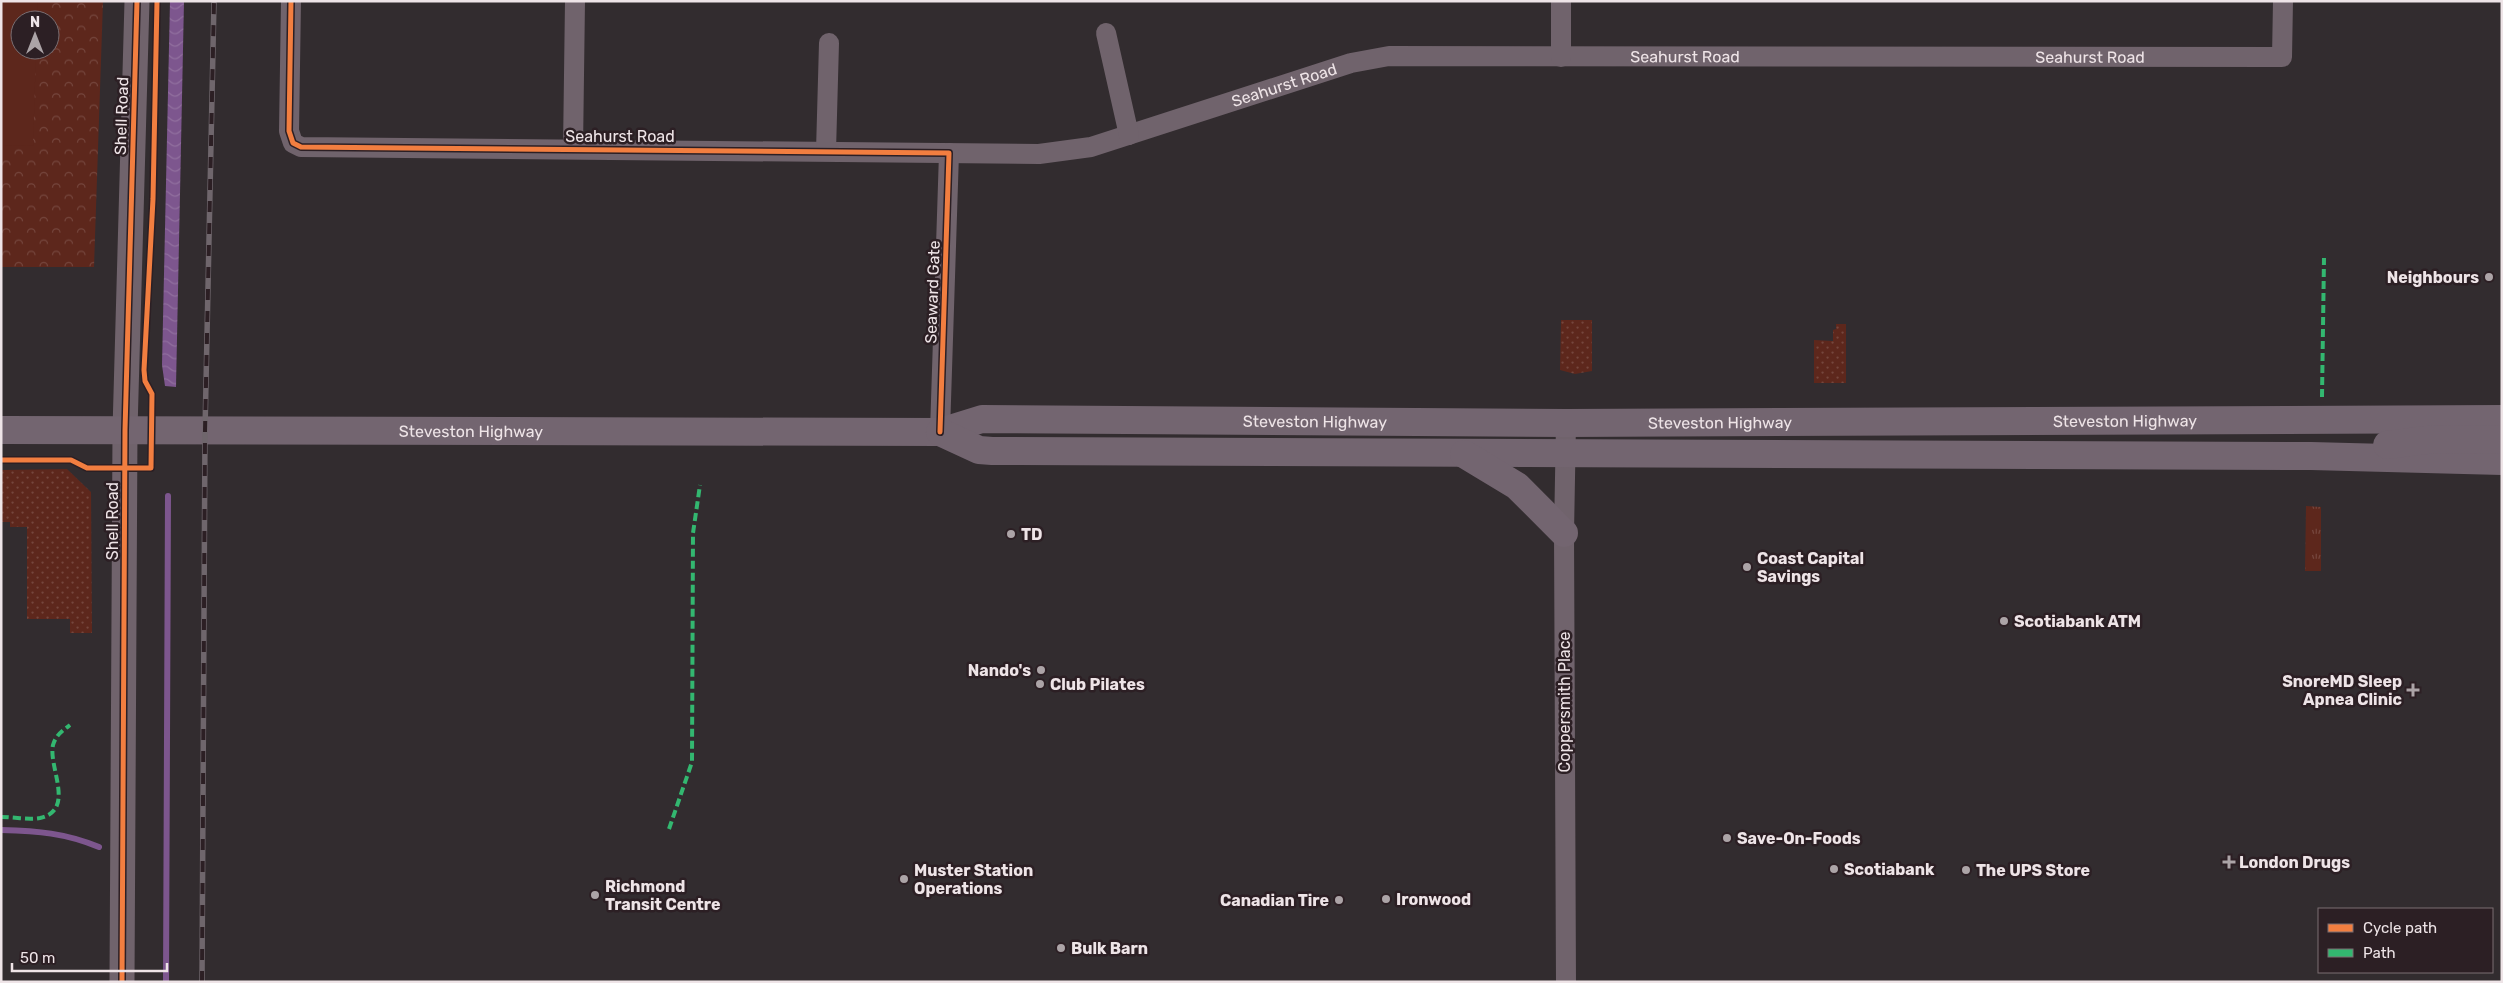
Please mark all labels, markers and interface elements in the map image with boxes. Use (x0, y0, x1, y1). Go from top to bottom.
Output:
north arrow (10, 10, 60, 60)
text: N (30, 14, 40, 31)
street label: Seahurst Road (1630, 47, 1740, 66)
street label: Seahurst Road (2035, 48, 2145, 67)
street label: Seahurst Road (1229, 59, 1339, 111)
street label: Shell Road (111, 77, 132, 155)
street label: Seahurst Road (565, 127, 675, 146)
street label: Seaward Gate (921, 240, 944, 344)
place label: Neighbours (2387, 268, 2479, 287)
marker: Neighbours (2483, 271, 2495, 283)
street label: Steveston Highway (2053, 411, 2197, 431)
street label: Steveston Highway (1243, 412, 1387, 432)
street label: Steveston Highway (1648, 413, 1792, 433)
street label: Steveston Highway (399, 422, 543, 441)
street label: Shell Road (103, 482, 122, 560)
place label: TD (1021, 525, 1043, 544)
marker: TD (1005, 528, 1017, 540)
place label: Coast Capital Savings (1757, 549, 1864, 586)
marker: Coast Capital Savings (1741, 561, 1753, 573)
place label: Scotiabank ATM (2014, 612, 2141, 631)
marker: Scotiabank ATM (1998, 615, 2010, 627)
street label: Coppersmith Place (1555, 632, 1574, 772)
place label: Nando's (968, 661, 1031, 680)
marker: Nando's (1035, 664, 1047, 676)
place label: SnoreMD Sleep Apnea Clinic (2282, 672, 2402, 709)
place label: Club Pilates (1050, 675, 1145, 694)
marker: Club Pilates (1034, 678, 1046, 690)
marker: SnoreMD Sleep Apnea Clinic (2406, 683, 2420, 697)
place label: Save-On-Foods (1737, 829, 1861, 848)
marker: Save-On-Foods (1721, 832, 1733, 844)
place label: London Drugs (2239, 853, 2350, 872)
marker: London Drugs (2223, 856, 2235, 868)
place label: Scotiabank (1844, 860, 1935, 879)
place label: Muster Station Operations (914, 861, 1033, 898)
place label: The UPS Store (1976, 861, 2090, 880)
marker: Scotiabank (1828, 863, 1840, 875)
marker: The UPS Store (1960, 864, 1972, 876)
marker: Muster Station Operations (898, 873, 910, 885)
place label: Richmond Transit Centre (605, 877, 721, 914)
marker: Richmond Transit Centre (589, 889, 601, 901)
place label: Ironwood (1396, 890, 1471, 909)
place label: Canadian Tire (1220, 891, 1329, 910)
marker: Ironwood (1380, 893, 1392, 905)
marker: Canadian Tire (1333, 894, 1345, 906)
legend (2318, 908, 2493, 973)
text: Cycle path (2363, 919, 2437, 937)
place label: Bulk Barn (1071, 939, 1148, 958)
scale bar (12, 940, 168, 972)
marker: Bulk Barn (1055, 942, 1067, 954)
text: Path (2363, 944, 2396, 962)
text: 50 m (20, 949, 55, 967)

